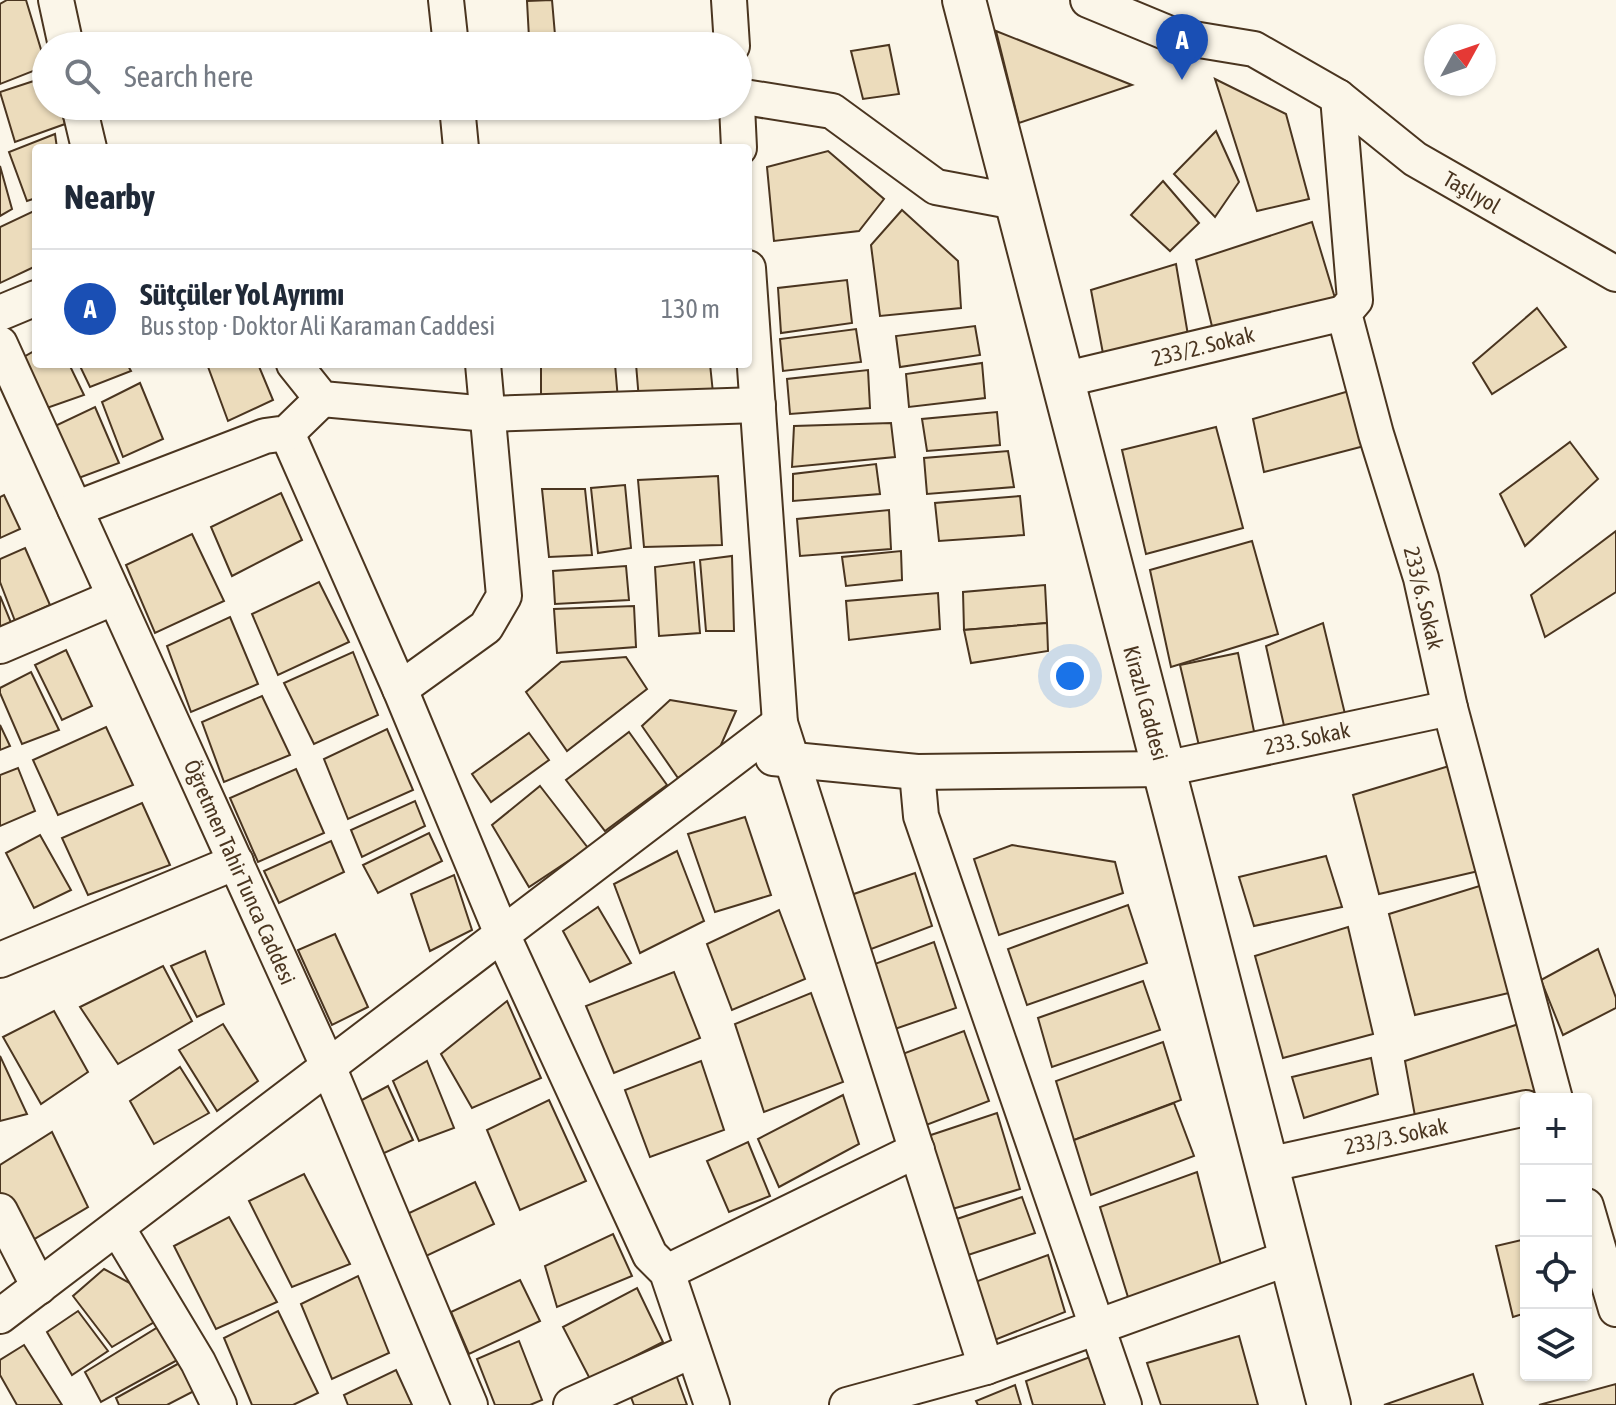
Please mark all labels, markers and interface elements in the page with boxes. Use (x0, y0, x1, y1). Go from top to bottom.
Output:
pin: A (1156, 14, 1208, 80)
north arrow (1424, 24, 1496, 96)
search box (32, 32, 752, 120)
icon: search (60, 54, 104, 98)
text: Search here (124, 59, 253, 93)
street label: Taşlıyol (1439, 165, 1505, 219)
text: Nearby (64, 177, 155, 216)
text: Sütçüler Yol Ayrımı (140, 277, 344, 311)
text: A (84, 294, 96, 324)
text: 130 m (661, 294, 720, 324)
text: Bus stop · Doktor Ali Karaman Caddesi (140, 311, 495, 341)
street label: 233/2. Sokak (1149, 321, 1257, 371)
street label: 233/6. Sokak (1399, 544, 1449, 652)
street label: Kirazlı Caddesi (1118, 643, 1174, 763)
your location (1050, 656, 1090, 696)
street label: 233. Sokak (1262, 716, 1353, 760)
street label: Öğretmen Tahir Tunca Caddesi (179, 756, 301, 988)
map controls (1520, 1093, 1592, 1381)
button: + (1520, 1093, 1592, 1165)
street label: 233/3. Sokak (1342, 1112, 1450, 1160)
button: − (1520, 1165, 1592, 1237)
button: locate (1520, 1237, 1592, 1309)
button: layers (1520, 1309, 1592, 1381)

